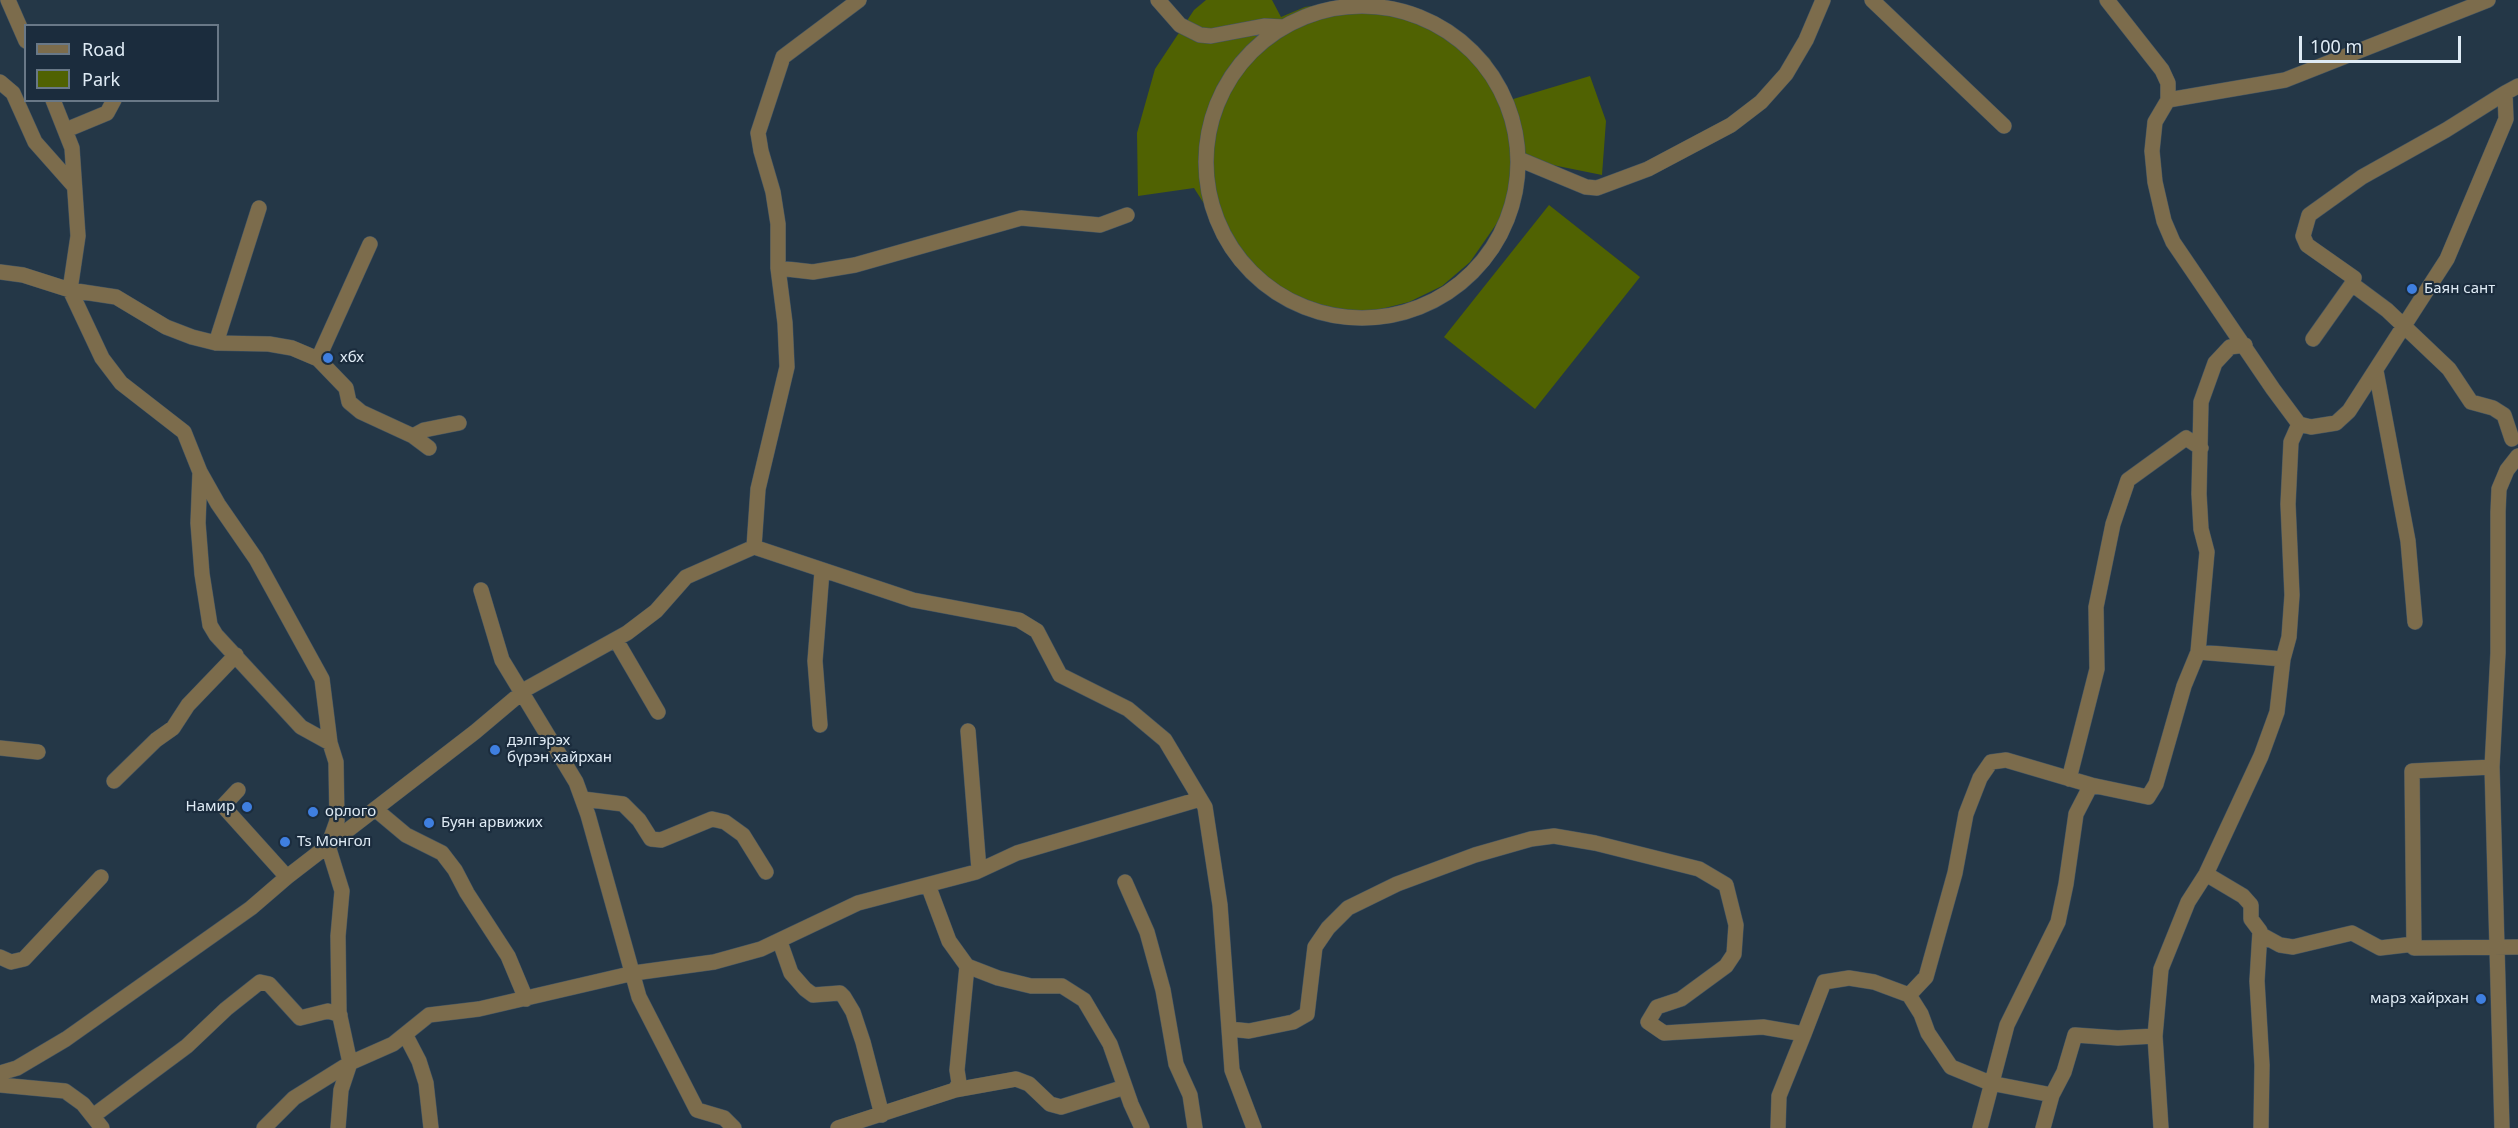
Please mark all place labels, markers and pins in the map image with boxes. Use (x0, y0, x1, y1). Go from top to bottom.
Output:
place label: Баян сант (2424, 280, 2495, 298)
marker: Баян сант (2405, 282, 2419, 296)
place label: хбх (340, 349, 364, 367)
marker: хбх (321, 351, 335, 365)
place label: дэлгэрэх бүрэн хайрхан (507, 732, 612, 767)
marker: дэлгэрэх бүрэн хайрхан (488, 743, 502, 757)
place label: Намир (186, 798, 235, 816)
marker: Намир (240, 800, 254, 814)
place label: орлого (325, 803, 376, 821)
marker: орлого (306, 805, 320, 819)
place label: Буян арвижих (441, 814, 543, 832)
marker: Буян арвижих (422, 816, 436, 830)
place label: Ts Монгол (297, 833, 371, 851)
marker: Ts Монгол (278, 835, 292, 849)
place label: марз хайрхан (2370, 990, 2469, 1008)
marker: марз хайрхан (2474, 992, 2488, 1006)

